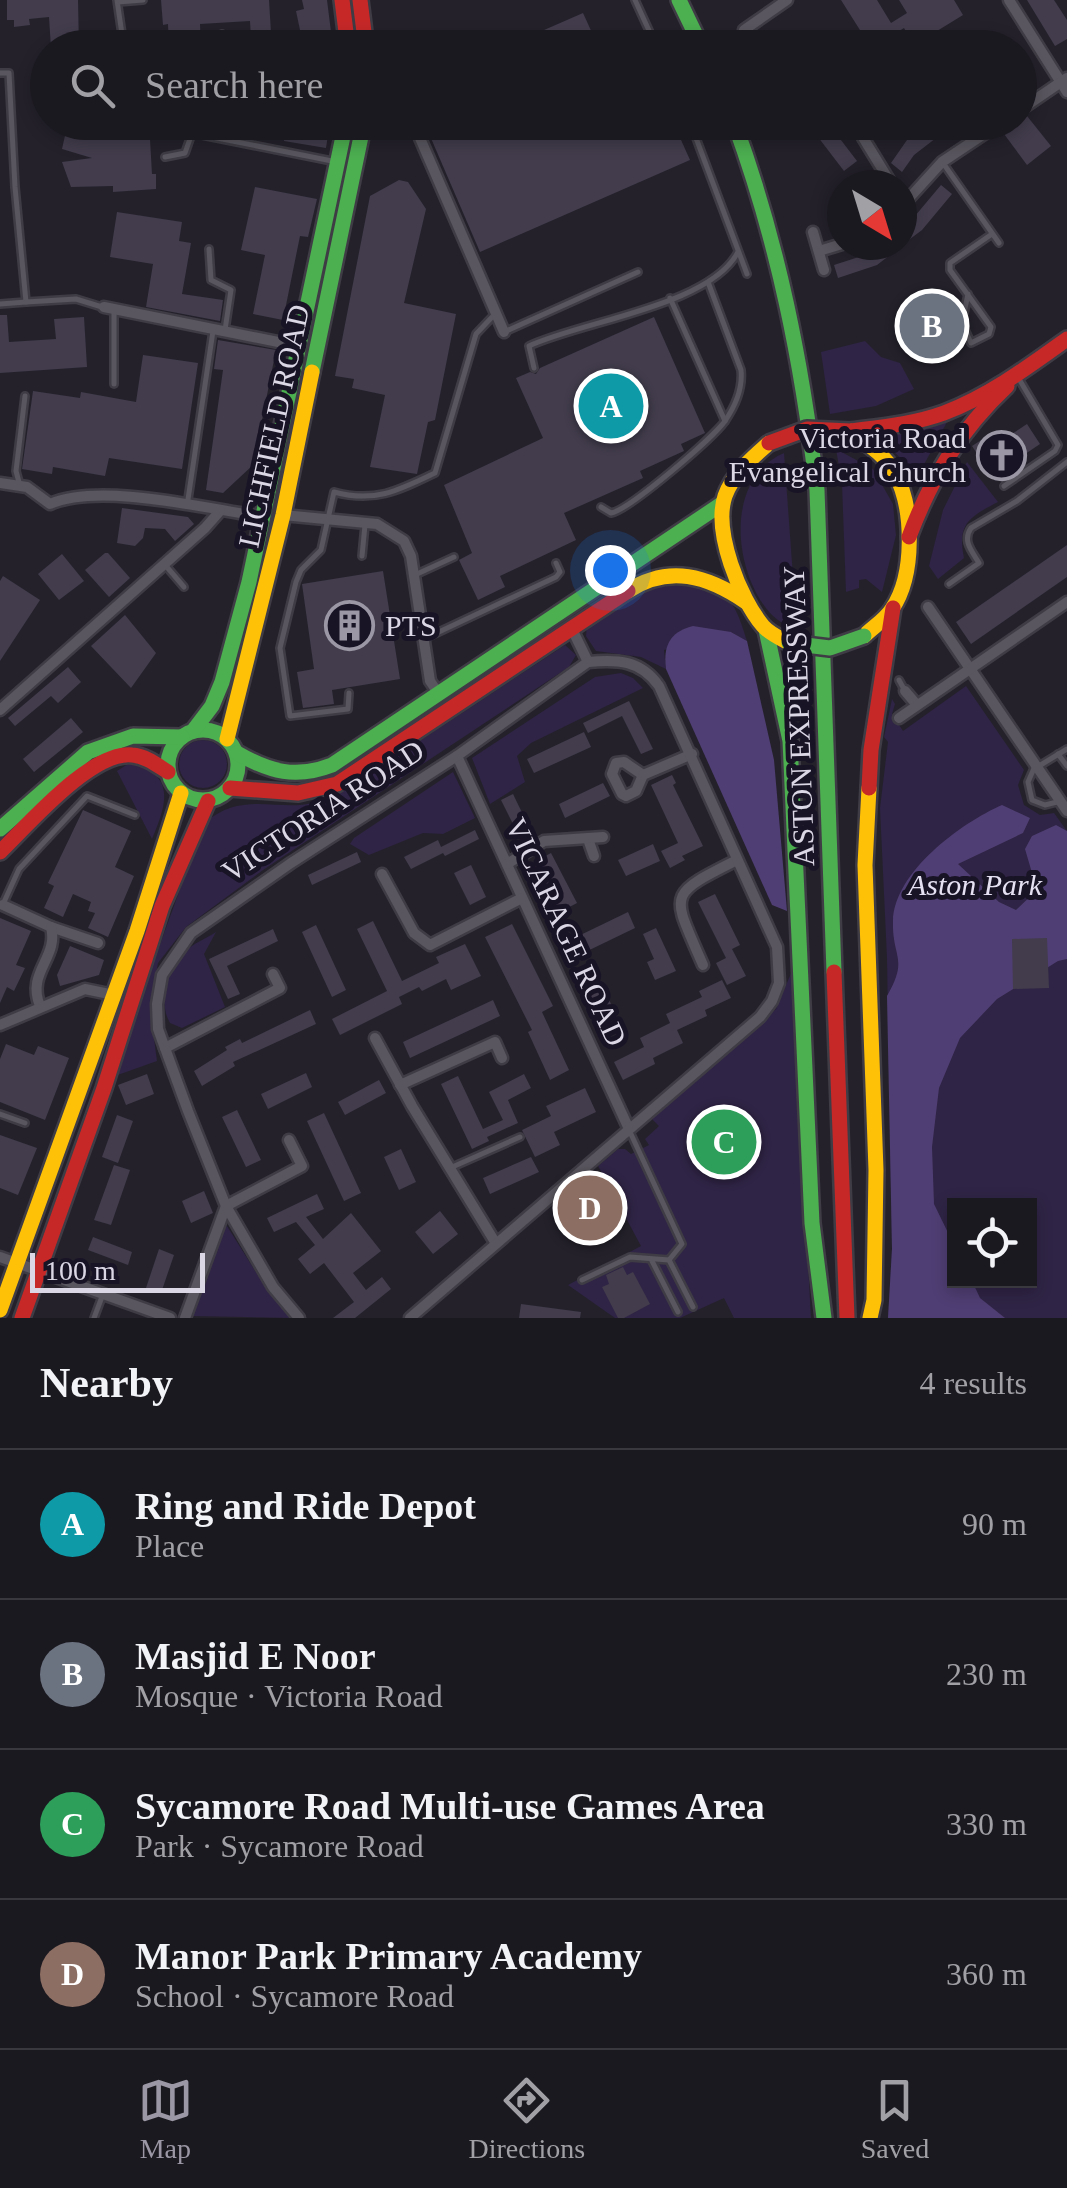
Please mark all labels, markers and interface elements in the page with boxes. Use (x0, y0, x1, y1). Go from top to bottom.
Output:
search box (30, 30, 1037, 140)
icon: search (65, 58, 120, 113)
text: Search here (145, 64, 323, 106)
north arrow (827, 170, 917, 260)
pin: B (900, 288, 964, 364)
street label: LICHFIELD ROAD (232, 301, 315, 550)
pin: A (578, 368, 644, 444)
place label: Victoria Road Evangelical Church (729, 421, 966, 488)
church icon: Victoria Road Evangelical Church (975, 429, 1027, 481)
your location (585, 545, 636, 596)
street label: ASTON EXPRESSWAY (777, 565, 820, 867)
building icon: PTS (324, 600, 376, 652)
place label: PTS (385, 609, 437, 642)
street label: VICTORIA ROAD (216, 733, 430, 888)
street label: VICARAGE ROAD (499, 813, 634, 1051)
park label: Aston Park (906, 868, 1043, 901)
pin: C (692, 1104, 756, 1180)
pin: D (558, 1170, 622, 1246)
map controls (947, 1198, 1037, 1288)
button: locate (947, 1198, 1037, 1288)
scale bar (30, 1248, 205, 1292)
text: 100 m (45, 1255, 116, 1286)
text: Nearby (40, 1360, 173, 1406)
text: 4 results (919, 1365, 1027, 1401)
text: Ring and Ride Depot (135, 1485, 476, 1527)
text: A (61, 1506, 84, 1542)
text: 90 m (962, 1506, 1027, 1542)
text: Place (135, 1528, 204, 1564)
text: Masjid E Noor (135, 1635, 376, 1677)
text: B (62, 1656, 83, 1692)
text: 230 m (946, 1656, 1027, 1692)
text: Mosque · Victoria Road (135, 1678, 443, 1714)
text: Sycamore Road Multi-use Games Area (135, 1785, 765, 1827)
text: C (61, 1806, 84, 1842)
text: 330 m (946, 1806, 1027, 1842)
text: Park · Sycamore Road (135, 1828, 424, 1864)
text: Manor Park Primary Academy (135, 1935, 642, 1977)
text: D (61, 1956, 84, 1992)
text: 360 m (946, 1956, 1027, 1992)
text: School · Sycamore Road (135, 1978, 454, 2014)
tab: Map (138, 2073, 193, 2165)
tab: Directions (468, 2073, 585, 2165)
tab: Saved (861, 2073, 929, 2165)

